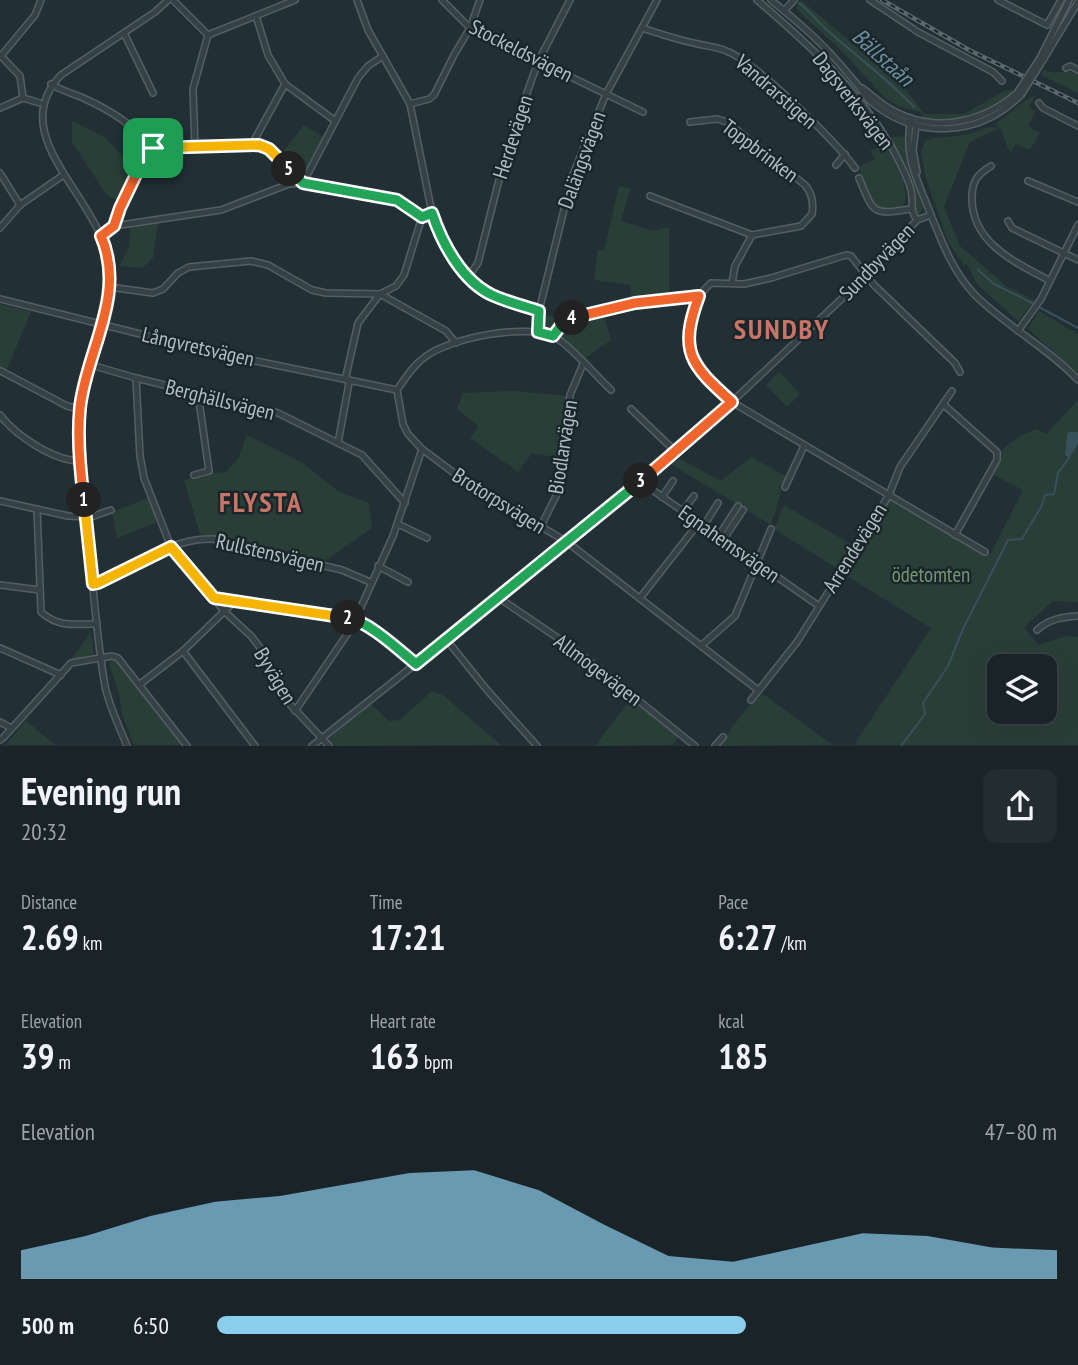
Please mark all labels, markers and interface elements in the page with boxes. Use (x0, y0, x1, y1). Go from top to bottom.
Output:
street label: Stockeldsvägen (465, 13, 577, 88)
water label: Bällstaån (846, 21, 922, 93)
street label: Dagsverksvägen (807, 46, 900, 155)
street label: Vandrarstigen (729, 48, 823, 135)
street label: Herdevägen (486, 91, 539, 182)
street label: Dalängsvägen (551, 107, 612, 212)
street label: Toppbrinken (717, 113, 804, 188)
pin (123, 118, 183, 178)
icon: arrive (134, 129, 172, 167)
pin: 5 (272, 152, 306, 186)
text: 5 (284, 156, 293, 180)
street label: Sundbyvägen (833, 217, 920, 306)
pin: 4 (554, 300, 590, 336)
text: 4 (567, 305, 576, 329)
district label: SUNDBY (734, 310, 830, 347)
street label: Långvretsvägen (139, 320, 257, 373)
street label: Berghällsvägen (163, 373, 277, 426)
street label: Biodlarvägen (542, 398, 583, 496)
street label: Brotorpsvägen (448, 461, 551, 540)
pin: 3 (624, 463, 658, 498)
text: 3 (636, 468, 645, 492)
pin: 1 (66, 482, 102, 518)
district label: FLYSTA (219, 483, 303, 520)
text: 1 (79, 487, 88, 511)
street label: Arrendevägen (817, 498, 893, 597)
street label: Egnahemsvägen (673, 499, 785, 588)
street label: Rullstensvägen (213, 527, 327, 578)
park label: ödetomten (892, 561, 970, 588)
pin: 2 (330, 600, 366, 636)
text: 2 (343, 605, 352, 629)
street label: Allmogevägen (549, 628, 648, 711)
street label: Byvägen (248, 642, 303, 709)
map controls (987, 654, 1057, 724)
button: layers (987, 654, 1057, 724)
text: Evening run (21, 766, 181, 815)
button: share (983, 769, 1057, 843)
text: 20:32 (21, 817, 67, 846)
text: Distance (21, 890, 77, 914)
text: Time (370, 890, 403, 914)
text: Pace (718, 890, 748, 914)
text: 2.69 (21, 914, 79, 960)
text: 17:21 (370, 914, 445, 960)
text: 6:27 (718, 914, 777, 960)
text: km (79, 931, 102, 955)
text: /km (777, 931, 807, 955)
text: Elevation (21, 1009, 82, 1033)
text: Heart rate (370, 1009, 436, 1033)
text: kcal (718, 1009, 744, 1033)
text: 39 (21, 1033, 54, 1079)
text: 163 (370, 1033, 420, 1079)
text: 185 (718, 1033, 769, 1079)
text: m (54, 1050, 71, 1074)
text: bpm (420, 1050, 453, 1074)
text: Elevation (21, 1117, 95, 1146)
text: 47–80 m (985, 1117, 1057, 1146)
text: 500 m (21, 1311, 74, 1340)
text: 6:50 (133, 1311, 169, 1340)

